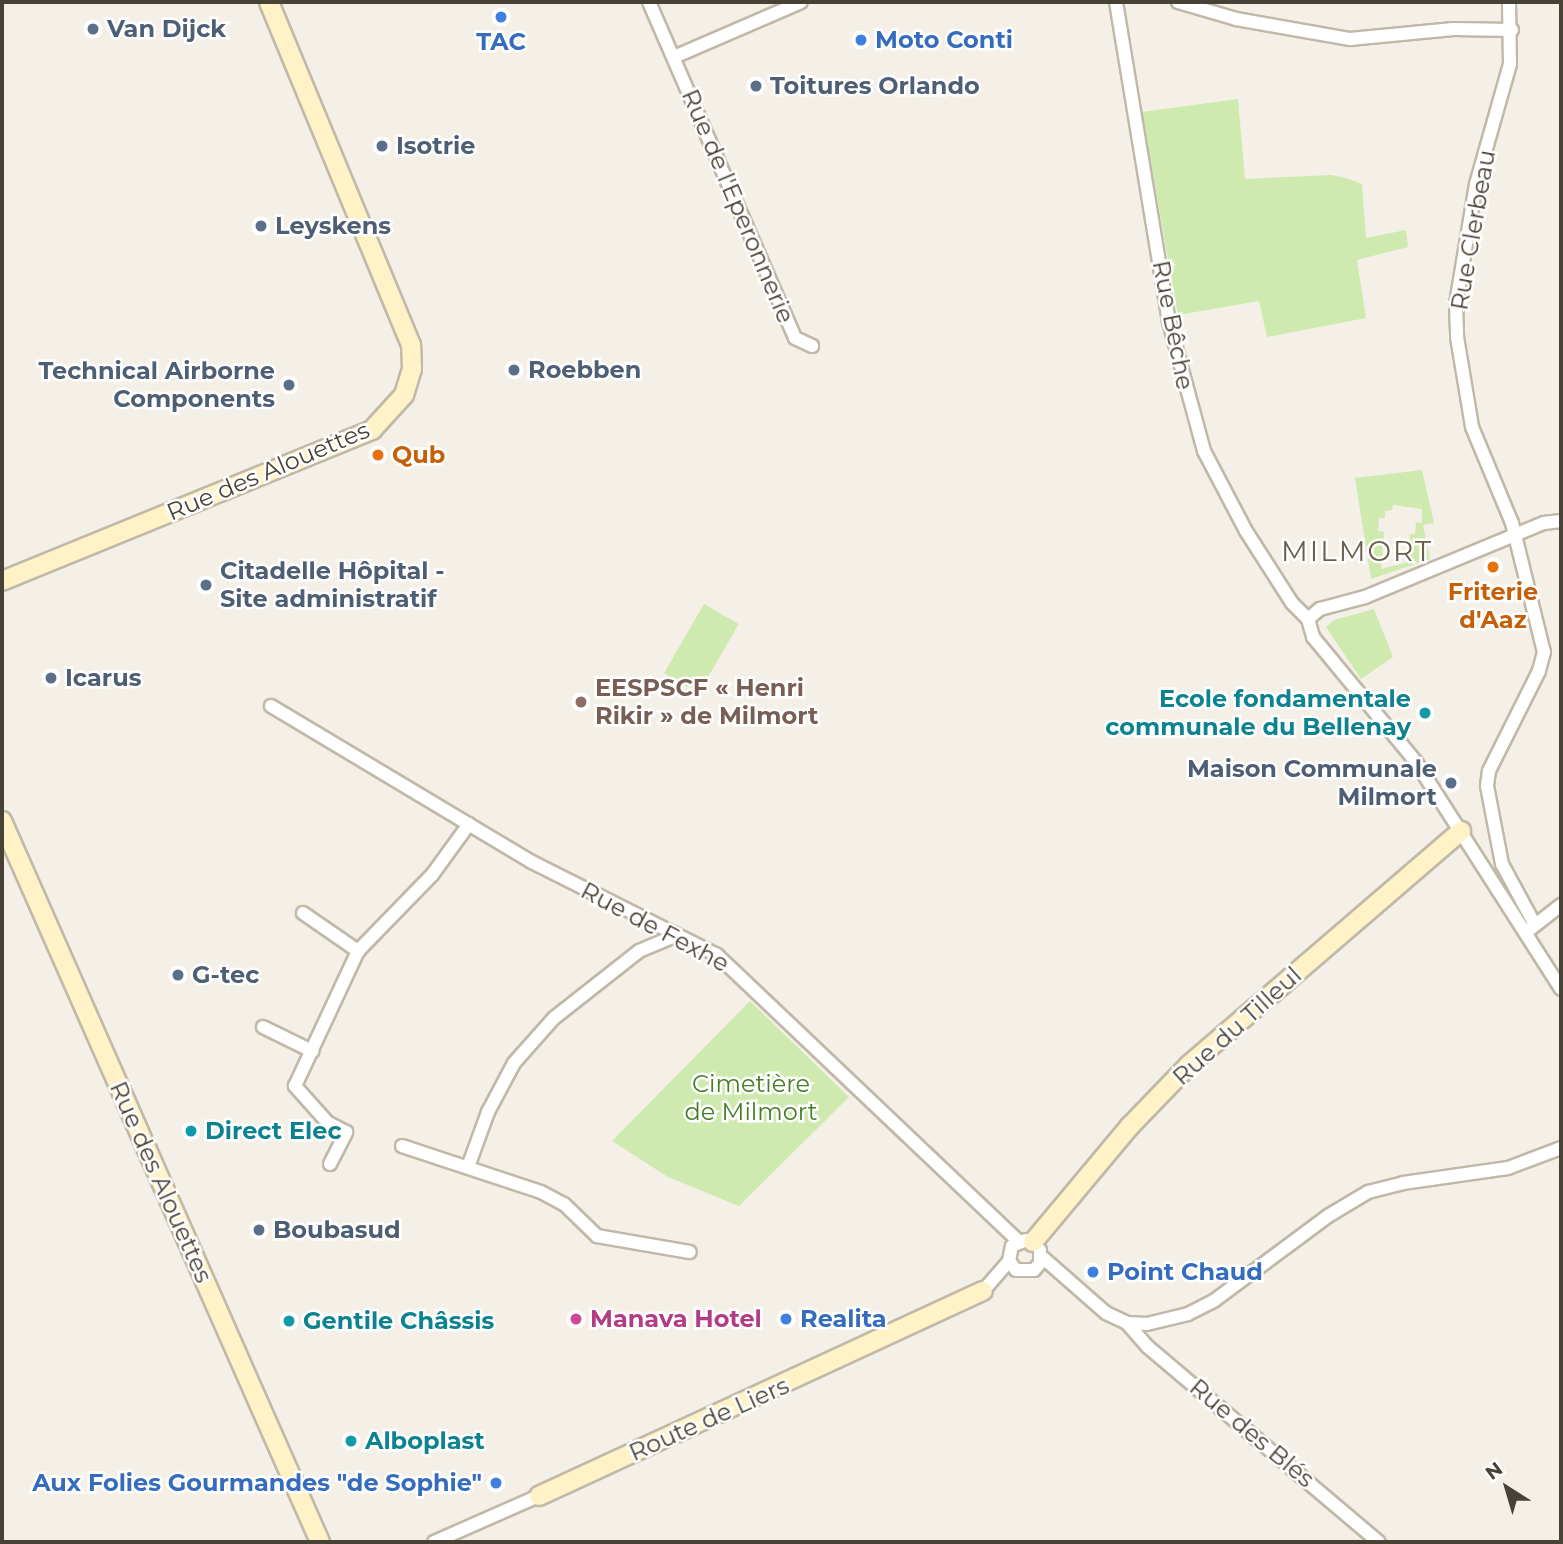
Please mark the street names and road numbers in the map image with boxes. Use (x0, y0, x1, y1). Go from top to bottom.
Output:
street label: Rue de l'Eperonnerie (676, 85, 800, 327)
street label: Rue Clerbeau (1445, 148, 1501, 312)
street label: Rue Bêche (1146, 258, 1200, 392)
street label: Rue des Alouettes (162, 415, 374, 527)
street label: Rue de Fexhe (576, 876, 734, 978)
street label: Rue du Tilleul (1167, 961, 1307, 1091)
street label: Rue des Alouettes (104, 1077, 218, 1287)
street label: Route de Liers (625, 1371, 793, 1467)
street label: Rue des Blés (1184, 1373, 1320, 1493)

